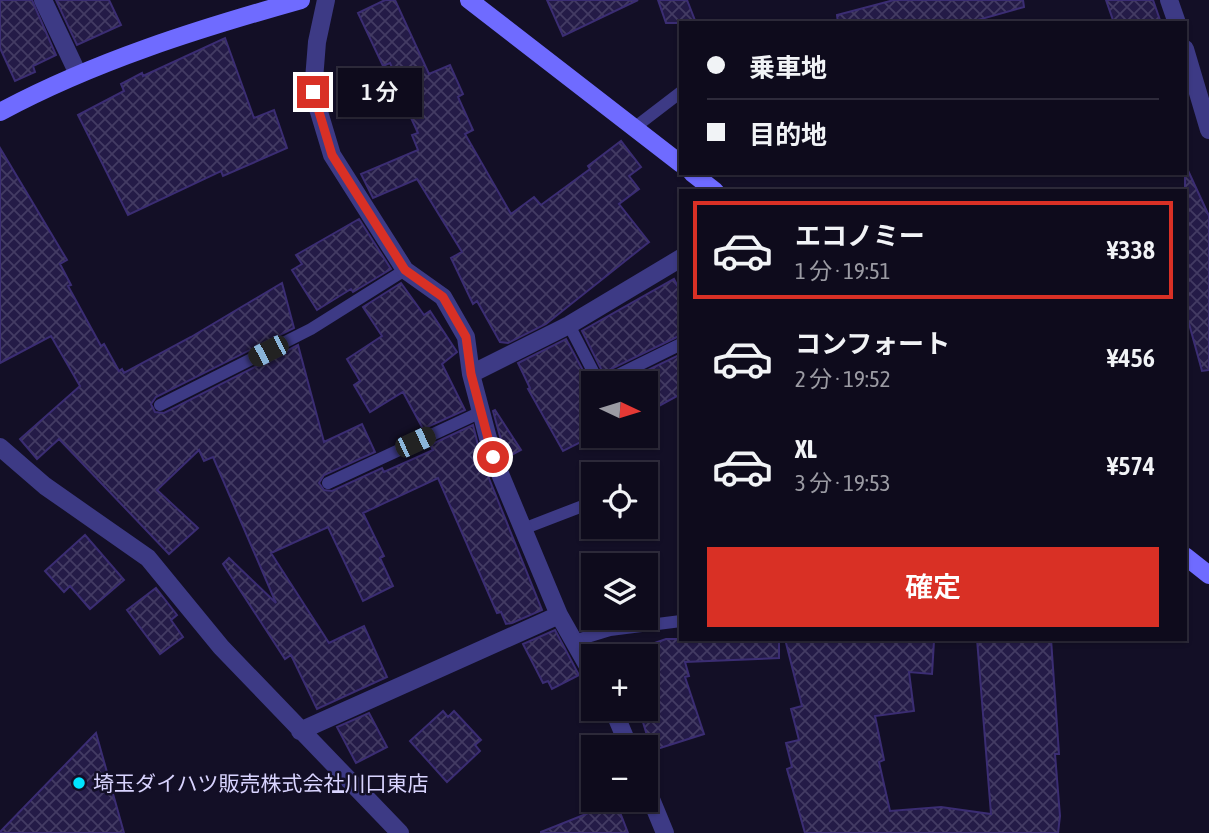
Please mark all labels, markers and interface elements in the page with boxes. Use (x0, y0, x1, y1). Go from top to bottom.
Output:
text: 乗車地 (749, 53, 827, 83)
callout: 1 分 (338, 68, 422, 116)
route end (297, 76, 329, 108)
text: 1 分 (362, 79, 398, 105)
text: 目的地 (749, 120, 827, 150)
icon: car (711, 219, 774, 282)
text: エコノミー (795, 221, 925, 251)
text: ¥338 (1107, 235, 1155, 265)
text: 1 分 · 19:51 (795, 258, 891, 284)
icon: car (711, 327, 774, 390)
text: コンフォート (795, 329, 950, 359)
car (245, 332, 292, 370)
text: ¥456 (1107, 343, 1155, 373)
text: 2 分 · 19:52 (795, 366, 891, 392)
north arrow (581, 371, 658, 448)
map controls (581, 371, 658, 812)
car (392, 424, 439, 460)
text: XL (795, 434, 817, 464)
icon: car (711, 435, 774, 498)
route start (477, 441, 509, 473)
text: ¥574 (1107, 451, 1155, 481)
button: locate (581, 462, 658, 539)
text: 3 分 · 19:53 (795, 470, 891, 496)
button: 確定 (707, 547, 1159, 627)
button: layers (581, 553, 658, 630)
button: + (581, 644, 658, 721)
button: − (581, 735, 658, 812)
place label: 埼玉ダイハツ販売株式会社川口東店 (93, 771, 429, 795)
marker: 埼玉ダイハツ販売株式会社川口東店 (71, 775, 87, 791)

